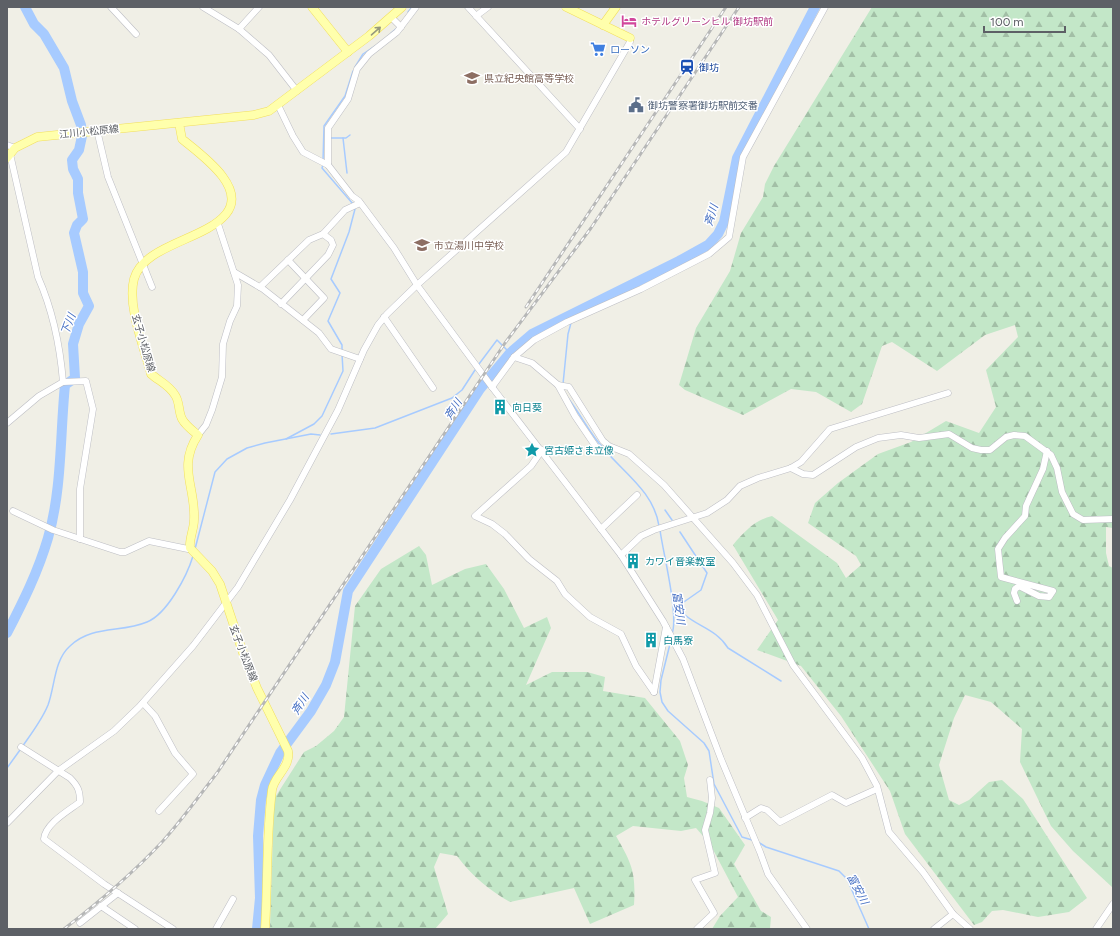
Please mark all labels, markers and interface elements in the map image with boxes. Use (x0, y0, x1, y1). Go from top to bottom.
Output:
scale bar (984, 8, 1065, 34)
hotel icon: ホテルグリーンヒル 御坊駅前 (620, 12, 638, 30)
place label: ホテルグリーンヒル 御坊駅前 (641, 15, 773, 28)
text: 100 m (990, 15, 1024, 29)
one-way arrow (370, 26, 381, 35)
supermarket icon: ローソン (589, 40, 607, 58)
place label: ローソン (610, 43, 650, 56)
station icon: 御坊 (678, 58, 696, 76)
place label: 御坊 (699, 61, 719, 74)
school or university icon: 県立紀央館高等学校 (463, 69, 481, 87)
place label: 県立紀央館高等学校 (484, 72, 574, 85)
public building icon: 御坊警察署御坊駅前交番 (627, 96, 645, 114)
place label: 御坊警察署御坊駅前交番 (648, 99, 758, 112)
street label: 江川小松原線 (59, 122, 120, 141)
water label: 斉川 (702, 202, 721, 228)
school or university icon: 市立湯川中学校 (413, 236, 431, 254)
place label: 市立湯川中学校 (434, 239, 504, 252)
water label: 下川 (58, 311, 79, 337)
street label: 玄子小松原線 (129, 313, 158, 374)
water label: 斉川 (442, 396, 465, 422)
building icon: 向日葵 (491, 398, 509, 416)
place label: 向日葵 (512, 401, 542, 414)
place icon: 宮古姫さま立像 (523, 441, 541, 459)
place label: 宮古姫さま立像 (544, 444, 614, 457)
building icon: カワイ音楽教室 (624, 552, 642, 570)
place label: カワイ音楽教室 (645, 555, 715, 568)
water label: 富安川 (670, 591, 687, 626)
street label: 玄子小松原線 (227, 623, 260, 684)
building icon: 白馬寮 (642, 631, 660, 649)
place label: 白馬寮 (663, 634, 693, 647)
water label: 斉川 (289, 691, 312, 717)
water label: 富安川 (844, 872, 872, 908)

